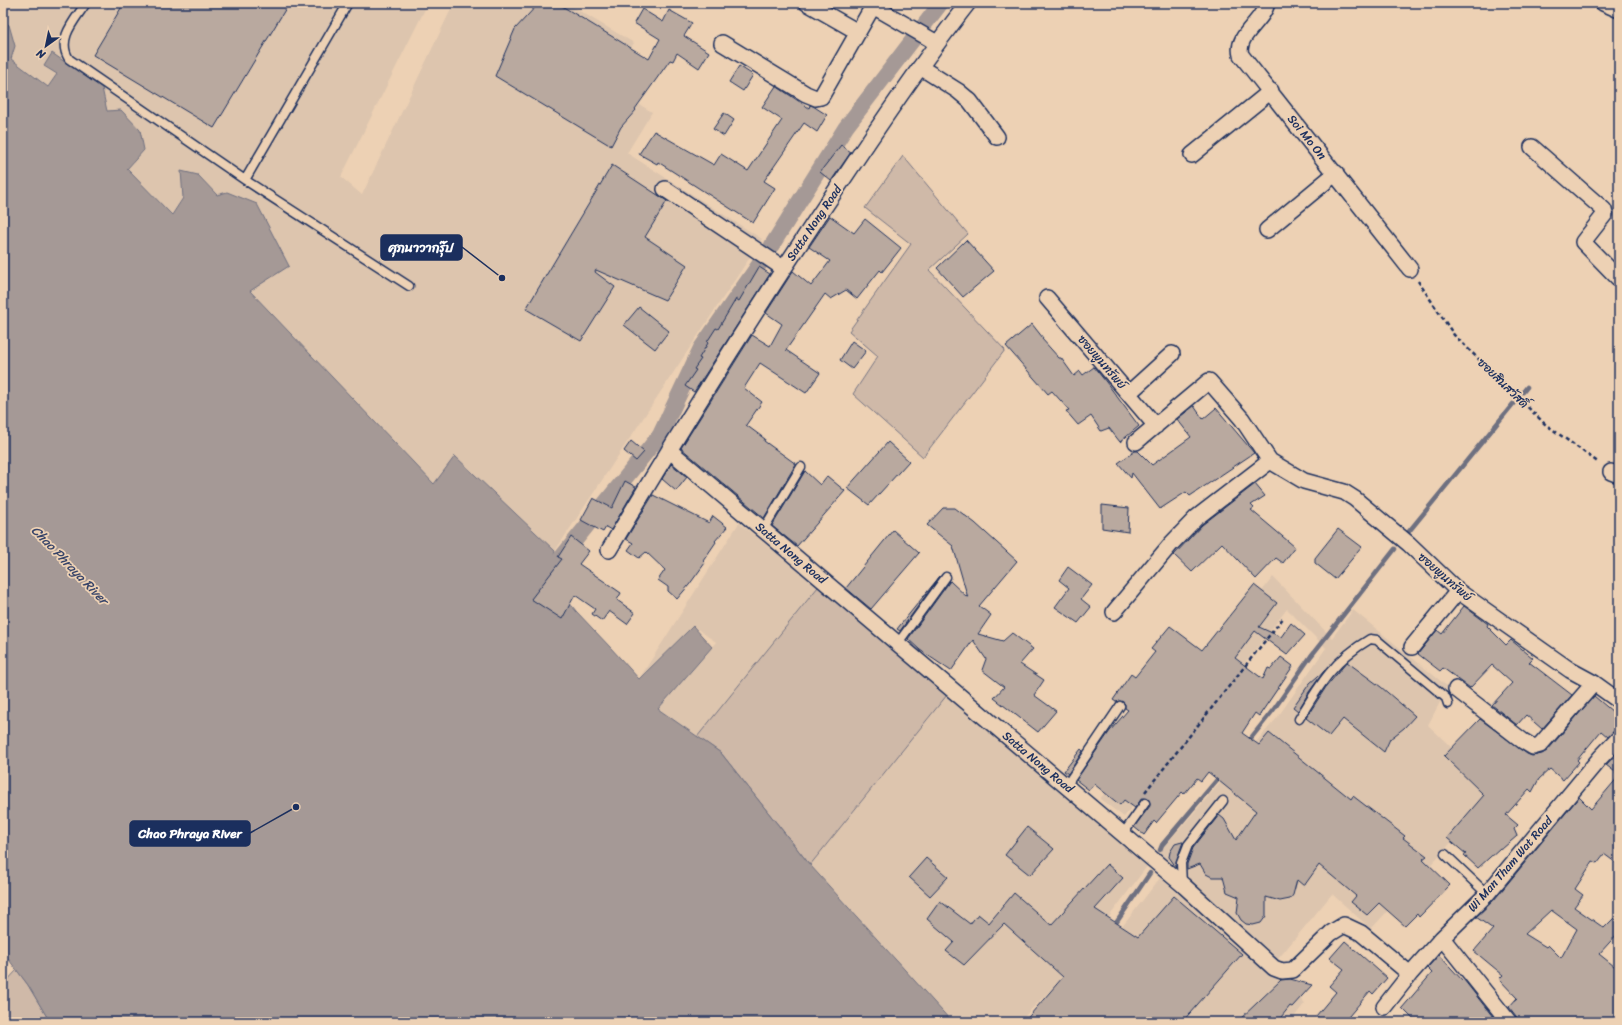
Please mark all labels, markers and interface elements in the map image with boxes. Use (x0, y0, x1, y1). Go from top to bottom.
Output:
north arrow (26, 26, 66, 66)
text: N (32, 44, 50, 65)
street label: Soi Mo On (1282, 109, 1333, 165)
street label: Satta Nong Road (780, 180, 848, 266)
callout: ศุภนาวากรุ๊ป (381, 235, 462, 260)
text: ศุภนาวากรุ๊ป (388, 236, 455, 259)
street label: ซอยพูนทรัพย์ (1072, 330, 1133, 396)
street label: ซอยสินสวัสดิ์ (1472, 352, 1536, 416)
street label: Satta Nong Road (750, 516, 832, 590)
water label: Chao Phraya River (26, 520, 116, 612)
street label: ซอยพูนทรัพย์ (1413, 547, 1479, 608)
street label: Satta Nong Road (997, 725, 1079, 799)
street label: Wi Man Tham Wat Road (1462, 810, 1559, 917)
callout: Chao Phraya River (130, 821, 250, 846)
text: Chao Phraya River (137, 822, 243, 845)

